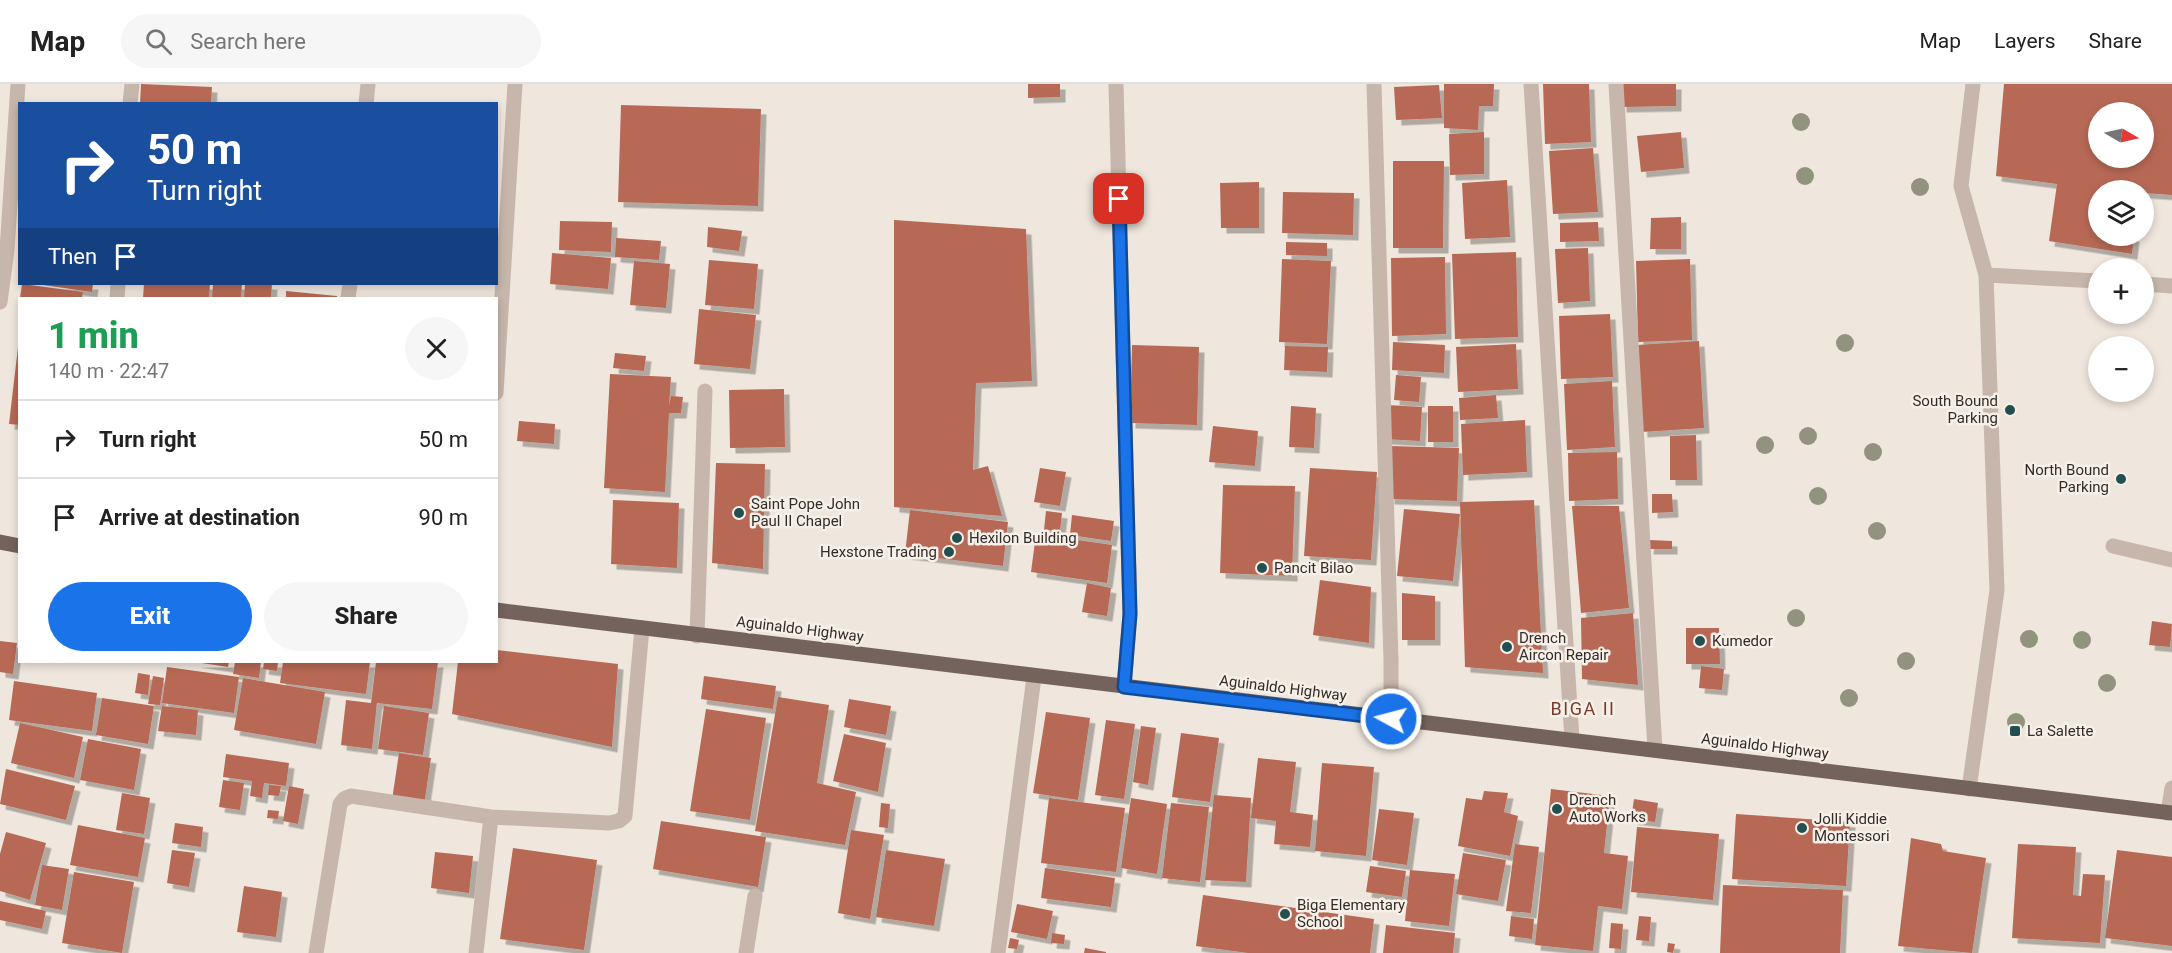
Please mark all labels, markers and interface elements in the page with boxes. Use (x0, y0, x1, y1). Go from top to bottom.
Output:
search box (121, 14, 541, 68)
text: Map (30, 25, 85, 58)
icon: search (142, 25, 175, 58)
text: Search here (190, 29, 306, 54)
text: Map (1919, 29, 1961, 53)
text: Layers (1994, 29, 2055, 53)
text: Share (2088, 29, 2142, 53)
north arrow (2088, 102, 2154, 168)
map controls (2088, 102, 2154, 402)
text: 50 m (147, 125, 242, 174)
icon: right (48, 126, 126, 204)
pin (1093, 173, 1144, 224)
text: Turn right (147, 175, 262, 207)
button: layers (2088, 180, 2154, 246)
icon: arrive (1102, 182, 1135, 215)
icon: arrive (109, 240, 142, 273)
text: Then (48, 244, 97, 269)
button: + (2088, 258, 2154, 324)
text: 1 min (48, 315, 139, 357)
button: close (405, 317, 468, 380)
button: − (2088, 336, 2154, 402)
text: 140 m · 22:47 (48, 359, 169, 383)
place label: South Bound Parking (1912, 392, 1998, 427)
marker: South Bound Parking (2003, 403, 2017, 417)
icon: right (48, 423, 81, 456)
text: Turn right (99, 427, 196, 452)
text: 50 m (419, 427, 468, 452)
place label: North Bound Parking (2024, 461, 2109, 496)
marker: North Bound Parking (2114, 472, 2128, 486)
place label: Saint Pope John Paul II Chapel (751, 495, 860, 530)
icon: arrive (48, 501, 81, 534)
text: Arrive at destination (99, 505, 300, 530)
text: 90 m (419, 505, 468, 530)
marker: Saint Pope John Paul II Chapel (732, 506, 746, 520)
place label: Hexilon Building (969, 529, 1077, 547)
marker: Hexilon Building (950, 531, 964, 545)
place label: Hexstone Trading (820, 543, 937, 561)
marker: Hexstone Trading (942, 545, 956, 559)
place label: Pancit Bilao (1274, 559, 1353, 577)
marker: Pancit Bilao (1255, 561, 1269, 575)
button: Exit (48, 582, 252, 651)
button: Share (264, 582, 468, 651)
street label: Aguinaldo Highway (735, 612, 865, 646)
place label: Drench Aircon Repair (1519, 629, 1608, 664)
place label: Kumedor (1712, 632, 1773, 650)
marker: Kumedor (1693, 634, 1707, 648)
marker: Drench Aircon Repair (1500, 640, 1514, 654)
street label: Aguinaldo Highway (1218, 671, 1348, 705)
position arrow (1359, 687, 1423, 751)
district label: BIGA II (1551, 698, 1615, 719)
place label: La Salette (2027, 722, 2093, 740)
marker: La Salette (2008, 724, 2022, 738)
street label: Aguinaldo Highway (1700, 729, 1830, 763)
place label: Drench Auto Works (1569, 791, 1646, 826)
marker: Drench Auto Works (1550, 802, 1564, 816)
place label: Jolli Kiddie Montessori (1814, 810, 1890, 845)
marker: Jolli Kiddie Montessori (1795, 821, 1809, 835)
place label: Biga Elementary School (1297, 896, 1405, 931)
marker: Biga Elementary School (1278, 907, 1292, 921)

